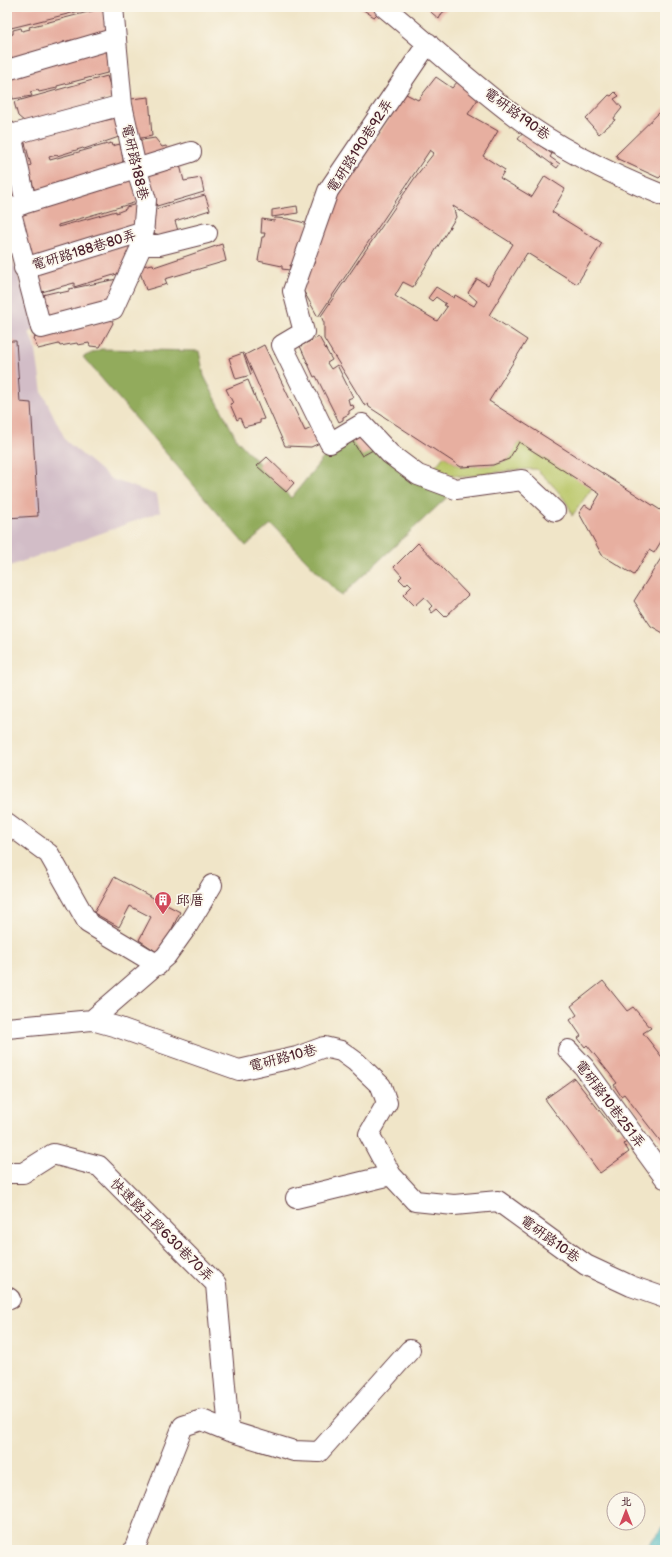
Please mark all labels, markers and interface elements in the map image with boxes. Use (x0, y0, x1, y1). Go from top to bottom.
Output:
street label: 電研路190巷 (481, 84, 554, 144)
street label: 電研路190巷92弄 (323, 96, 397, 196)
street label: 電研路188巷 (118, 122, 152, 203)
street label: 電研路188巷80弄 (30, 226, 138, 274)
building icon: 邱厝 (153, 890, 173, 915)
place label: 邱厝 (176, 892, 204, 909)
street label: 電研路10巷 (247, 1041, 320, 1075)
street label: 電研路10巷251弄 (572, 1057, 648, 1151)
street label: 快速路五段630巷70弄 (107, 1175, 217, 1285)
street label: 電研路10巷 (517, 1212, 584, 1267)
north arrow (606, 1491, 646, 1531)
text: 北 (621, 1495, 632, 1508)

